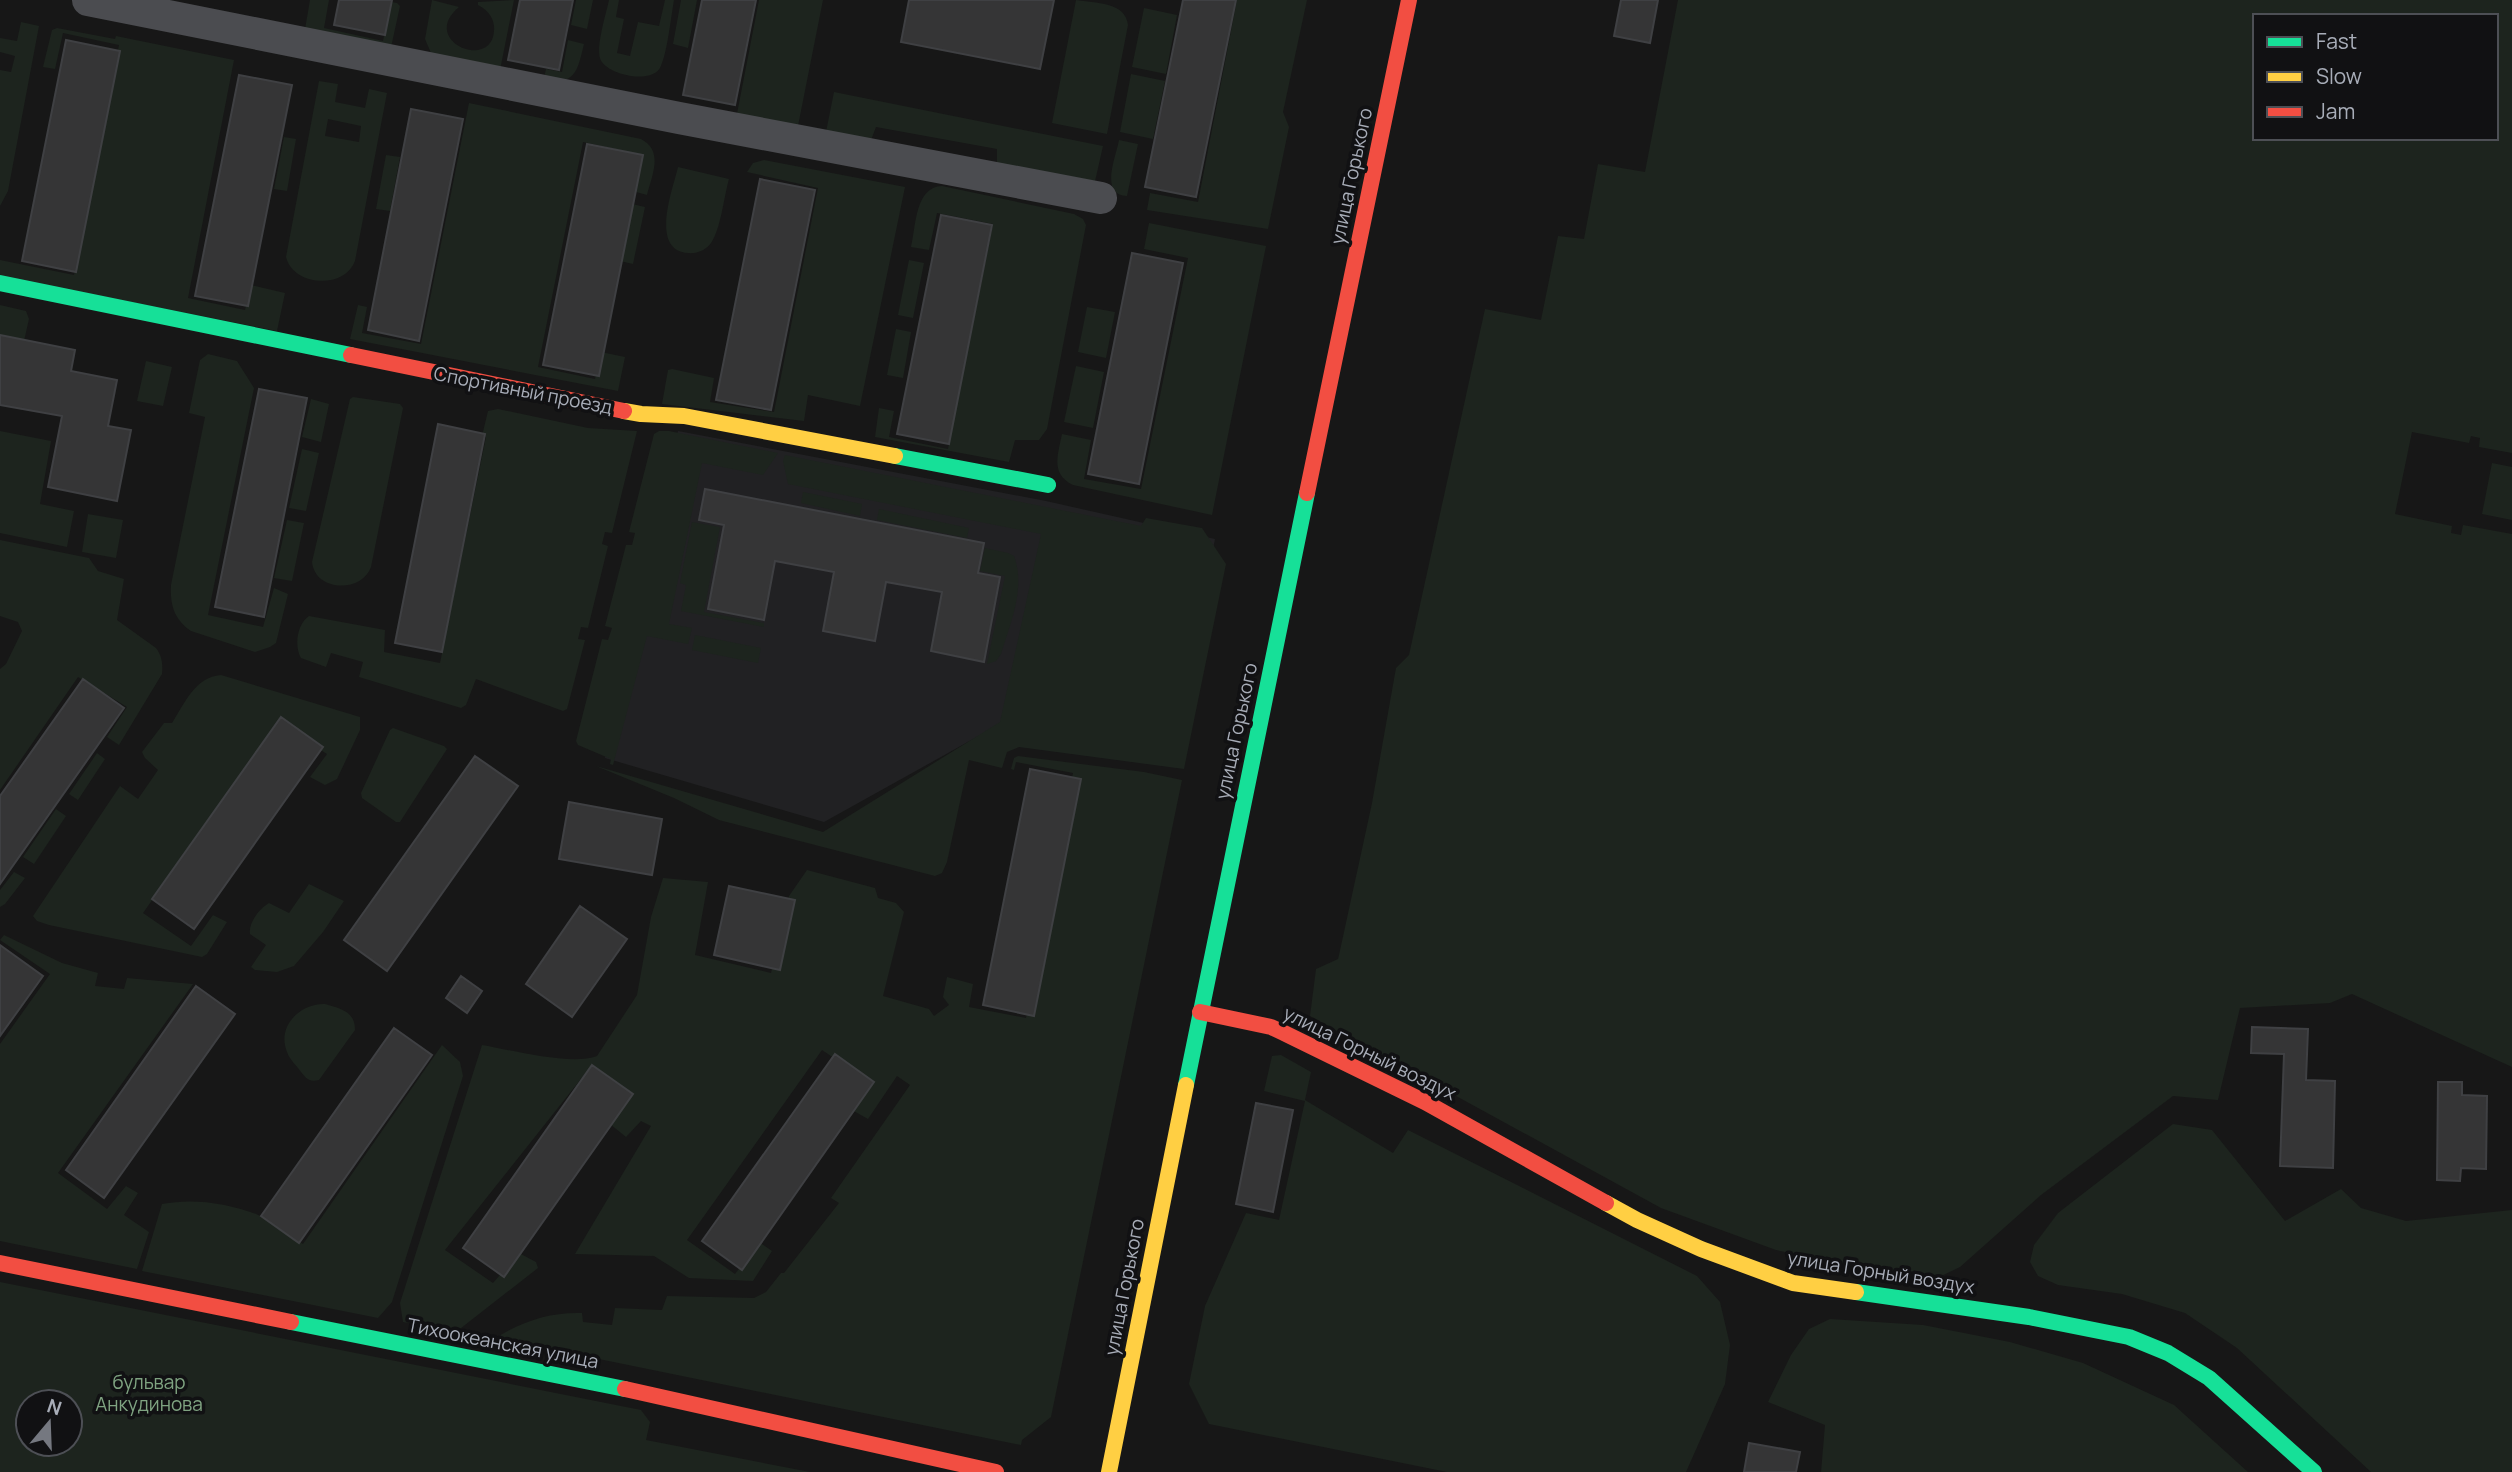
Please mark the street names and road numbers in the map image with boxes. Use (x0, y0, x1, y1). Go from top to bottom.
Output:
street label: улица Горького (1324, 105, 1378, 247)
street label: Спортивный проезд (432, 360, 614, 420)
street label: улица Горького (1209, 660, 1263, 802)
street label: улица Горный воздух (1279, 1000, 1461, 1106)
street label: улица Горького (1098, 1216, 1150, 1358)
street label: улица Горный воздух (1785, 1244, 1977, 1300)
street label: Тихоокеанская улица (405, 1312, 601, 1374)

